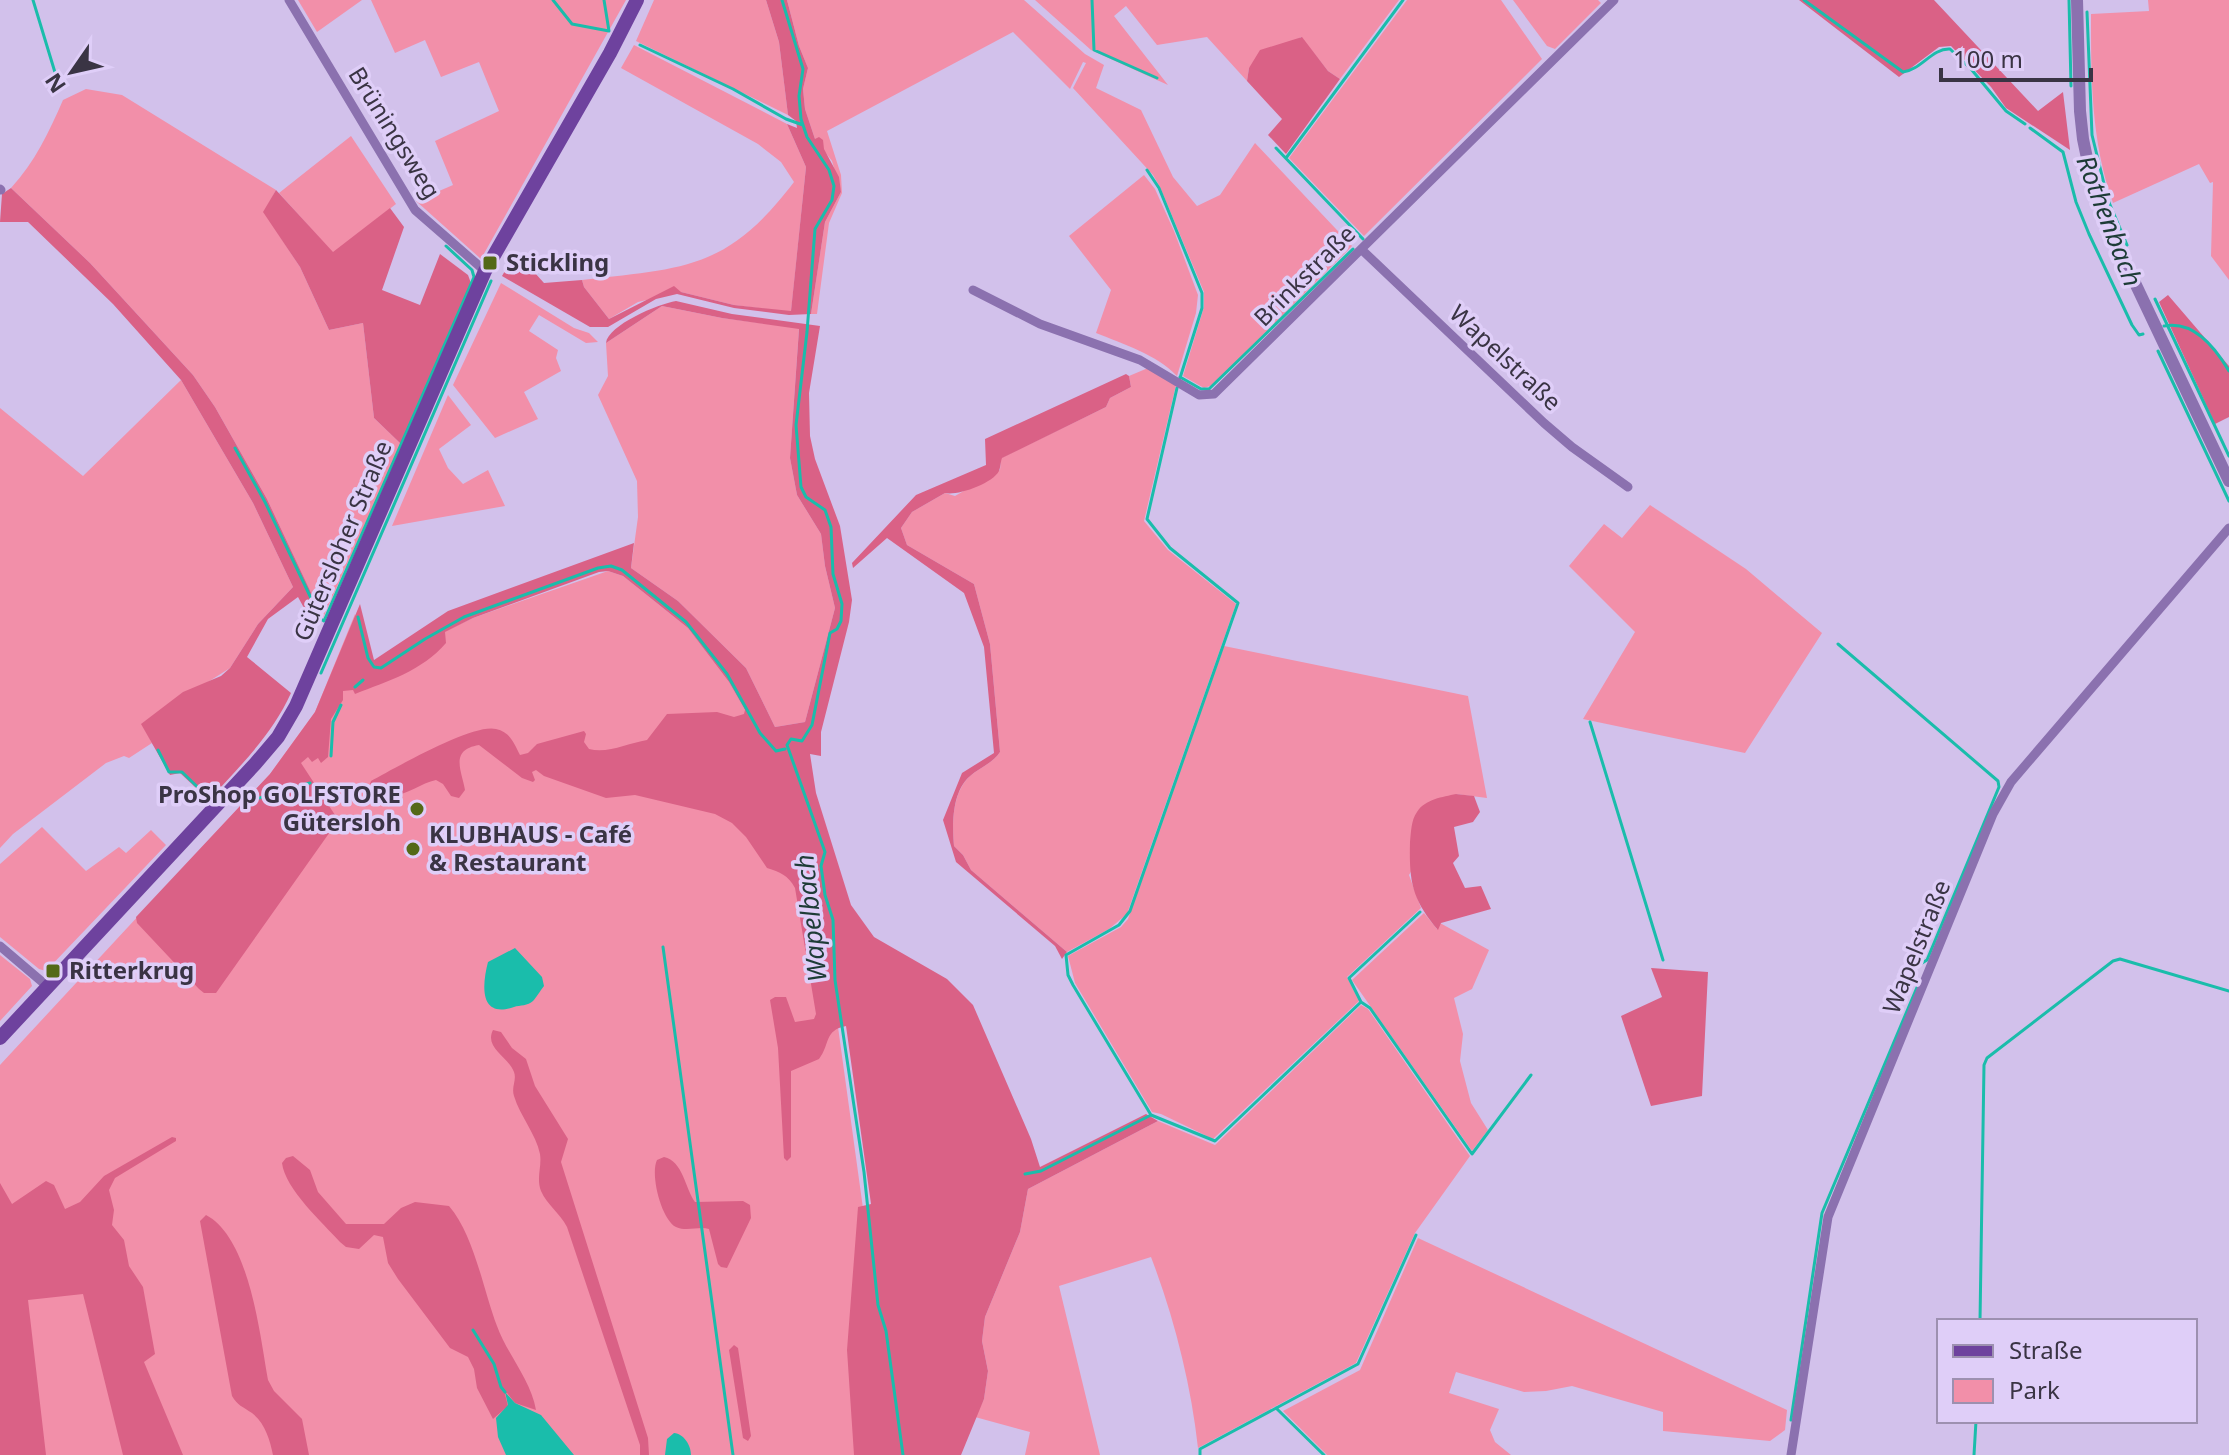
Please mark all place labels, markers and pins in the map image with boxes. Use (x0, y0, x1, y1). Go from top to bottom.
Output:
place label: Stickling (506, 245, 609, 278)
marker: Stickling (481, 254, 499, 272)
place label: ProShop GOLFSTORE Gütersloh (158, 777, 401, 838)
marker: ProShop GOLFSTORE Gütersloh (408, 800, 426, 818)
place label: KLUBHAUS - Café & Restaurant (429, 817, 632, 878)
marker: KLUBHAUS - Café & Restaurant (404, 840, 422, 858)
place label: Ritterkrug (69, 953, 194, 986)
marker: Ritterkrug (44, 962, 62, 980)

